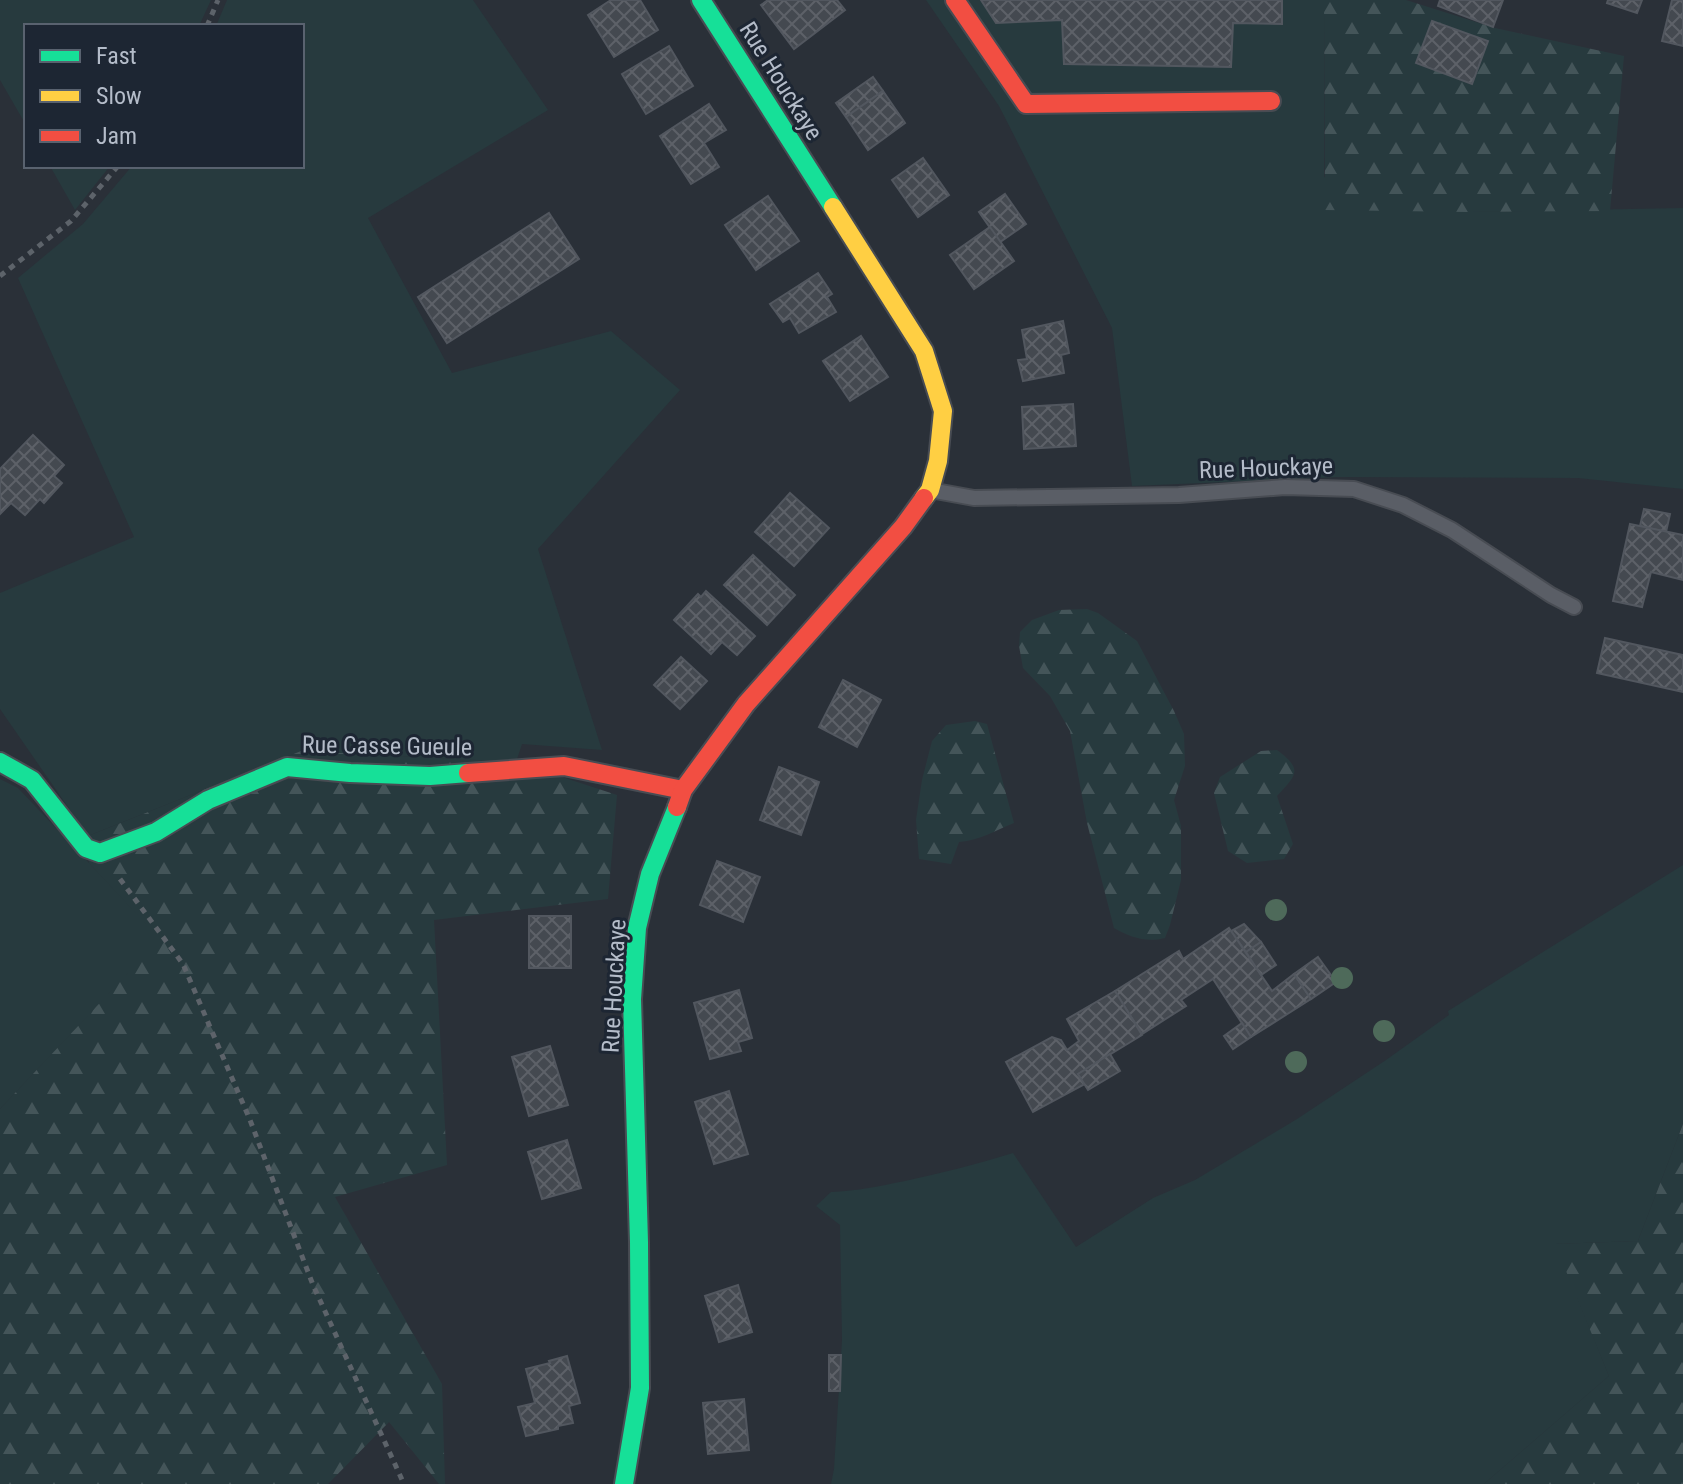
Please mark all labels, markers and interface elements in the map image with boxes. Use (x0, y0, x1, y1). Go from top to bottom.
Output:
street label: Rue Houckaye (734, 17, 828, 145)
legend (24, 24, 304, 168)
text: Fast (96, 42, 137, 70)
text: Slow (96, 82, 142, 110)
text: Jam (96, 122, 137, 150)
street label: Rue Houckaye (1199, 452, 1333, 484)
street label: Rue Casse Gueule (302, 731, 472, 761)
street label: Rue Houckaye (597, 918, 631, 1054)

